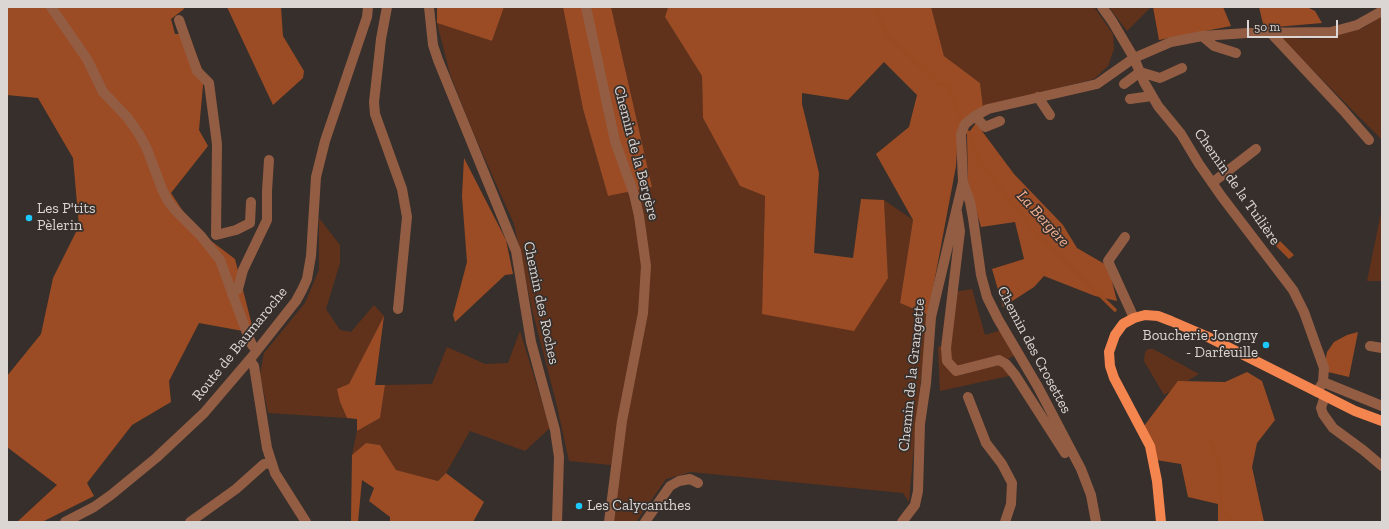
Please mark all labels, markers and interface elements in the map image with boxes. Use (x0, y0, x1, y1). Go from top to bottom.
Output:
scale bar (1249, 12, 1340, 38)
text: 50 m (1254, 20, 1280, 34)
street label: Chemin de la Bergère (609, 84, 663, 222)
street label: Chemin de la Tuilière (1190, 125, 1284, 249)
water label: La Bergère (1013, 187, 1073, 251)
place label: Les P'tits Pèlerin (37, 200, 96, 235)
marker: Les P'tits Pèlerin (24, 213, 34, 223)
street label: Chemin des Roches (519, 240, 563, 366)
street label: Route de Baumaroche (189, 283, 291, 405)
street label: Chemin des Crosettes (993, 283, 1075, 417)
street label: Chemin de la Grangette (895, 298, 929, 452)
place label: Boucherie Jongny - Darfeuille (1143, 327, 1258, 362)
marker: Boucherie Jongny - Darfeuille (1261, 340, 1271, 350)
place label: Les Calycanthes (587, 497, 691, 515)
marker: Les Calycanthes (574, 501, 584, 511)

